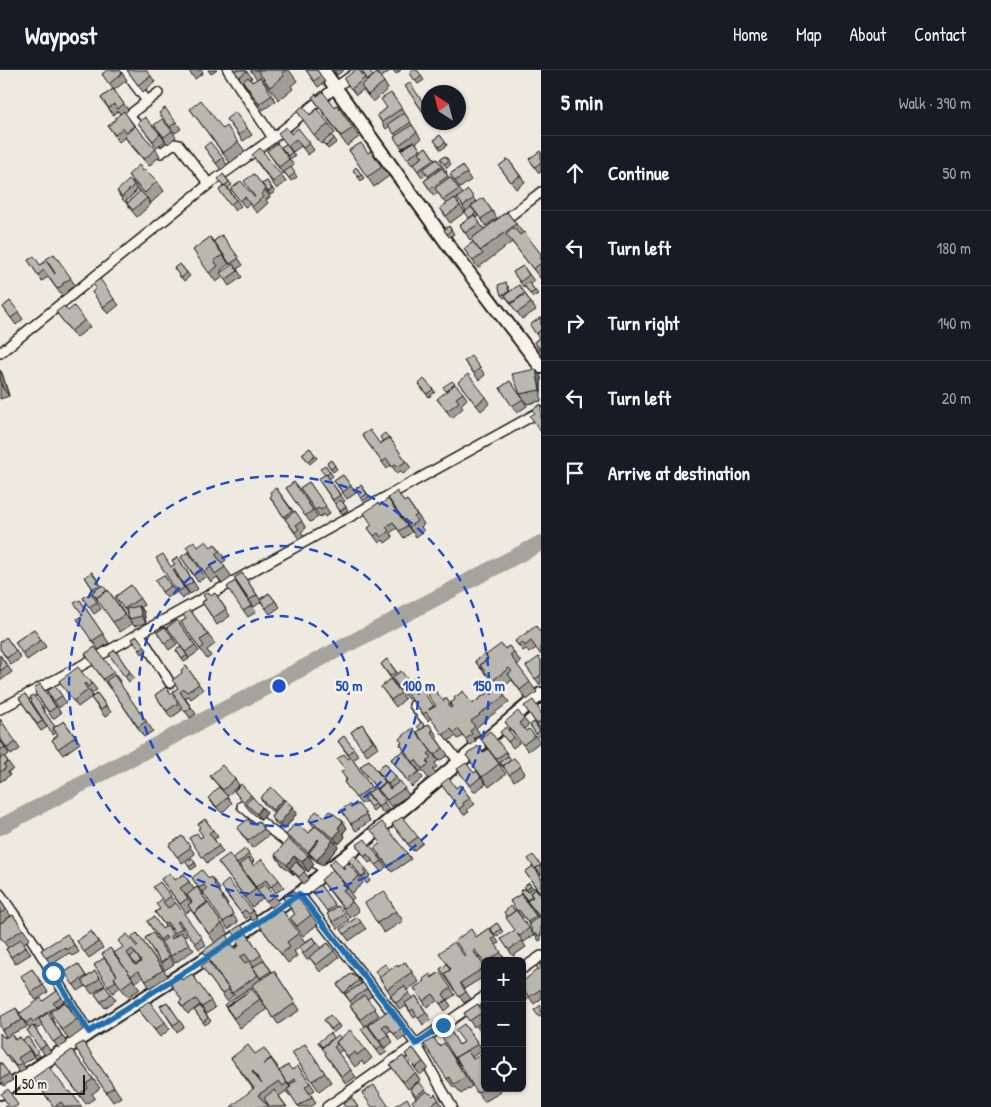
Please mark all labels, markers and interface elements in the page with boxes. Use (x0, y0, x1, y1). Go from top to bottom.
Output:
text: Waypost (25, 19, 97, 51)
text: Home (733, 22, 768, 47)
text: Map (796, 22, 821, 47)
text: About (849, 22, 886, 47)
text: Contact (914, 22, 966, 47)
north arrow (421, 85, 466, 130)
text: 5 min (561, 88, 603, 117)
text: Walk · 390 m (899, 92, 971, 114)
icon: ahead (561, 159, 589, 187)
text: Continue (608, 160, 669, 186)
text: 50 m (943, 162, 971, 184)
icon: left (561, 234, 589, 262)
text: Turn left (608, 235, 671, 261)
text: 180 m (937, 237, 971, 259)
icon: right (561, 309, 589, 337)
text: Turn right (608, 310, 679, 336)
text: 140 m (937, 312, 971, 334)
icon: left (561, 384, 589, 412)
text: Turn left (608, 385, 671, 411)
text: 20 m (942, 387, 971, 409)
icon: arrive (561, 459, 589, 487)
text: Arrive at destination (608, 460, 750, 486)
text: 50 m (336, 675, 362, 696)
text: 100 m (403, 675, 435, 696)
text: 150 m (473, 675, 505, 696)
centre of rings (270, 677, 288, 695)
map controls (481, 957, 526, 1092)
button: + (481, 957, 526, 1002)
route start (42, 962, 65, 985)
button: − (481, 1002, 526, 1047)
route end (432, 1014, 455, 1037)
button: locate (481, 1047, 526, 1092)
scale bar (15, 1072, 85, 1095)
text: 50 m (22, 1074, 47, 1093)

